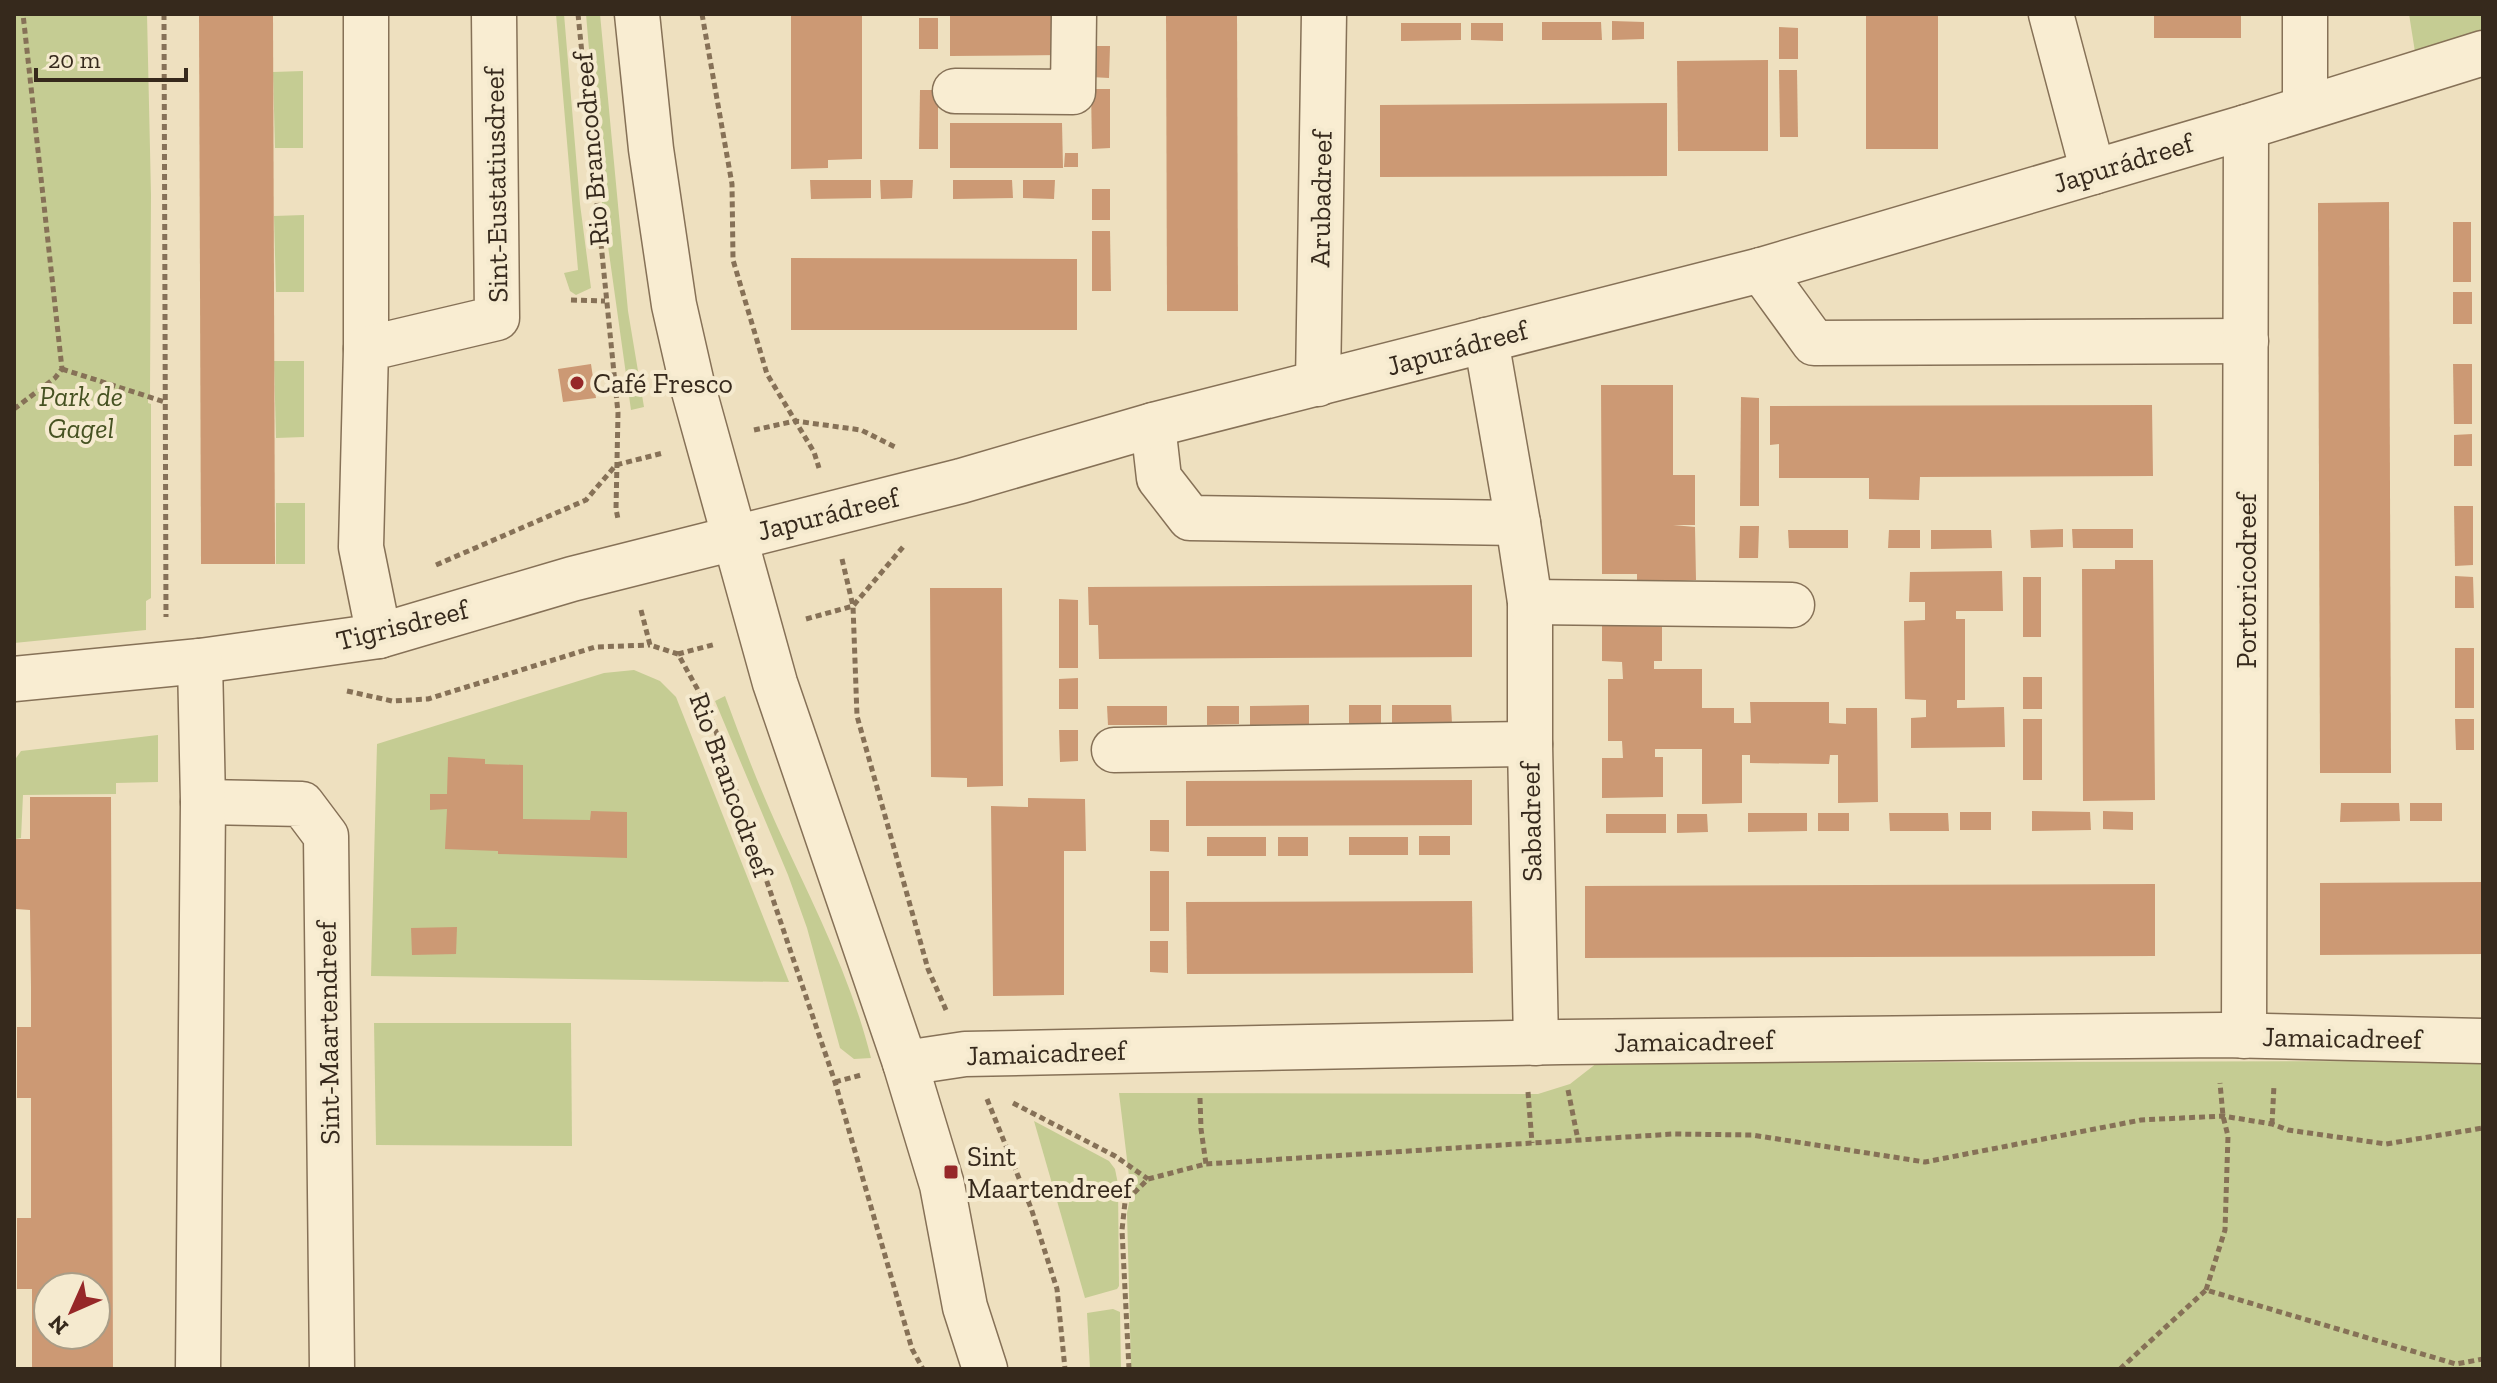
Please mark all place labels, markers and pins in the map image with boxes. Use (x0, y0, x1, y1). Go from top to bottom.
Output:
place label: Café Fresco (593, 367, 733, 400)
marker: Café Fresco (568, 374, 586, 392)
place label: Sint Maartendreef (967, 1140, 1134, 1205)
marker: Sint Maartendreef (942, 1163, 960, 1181)

